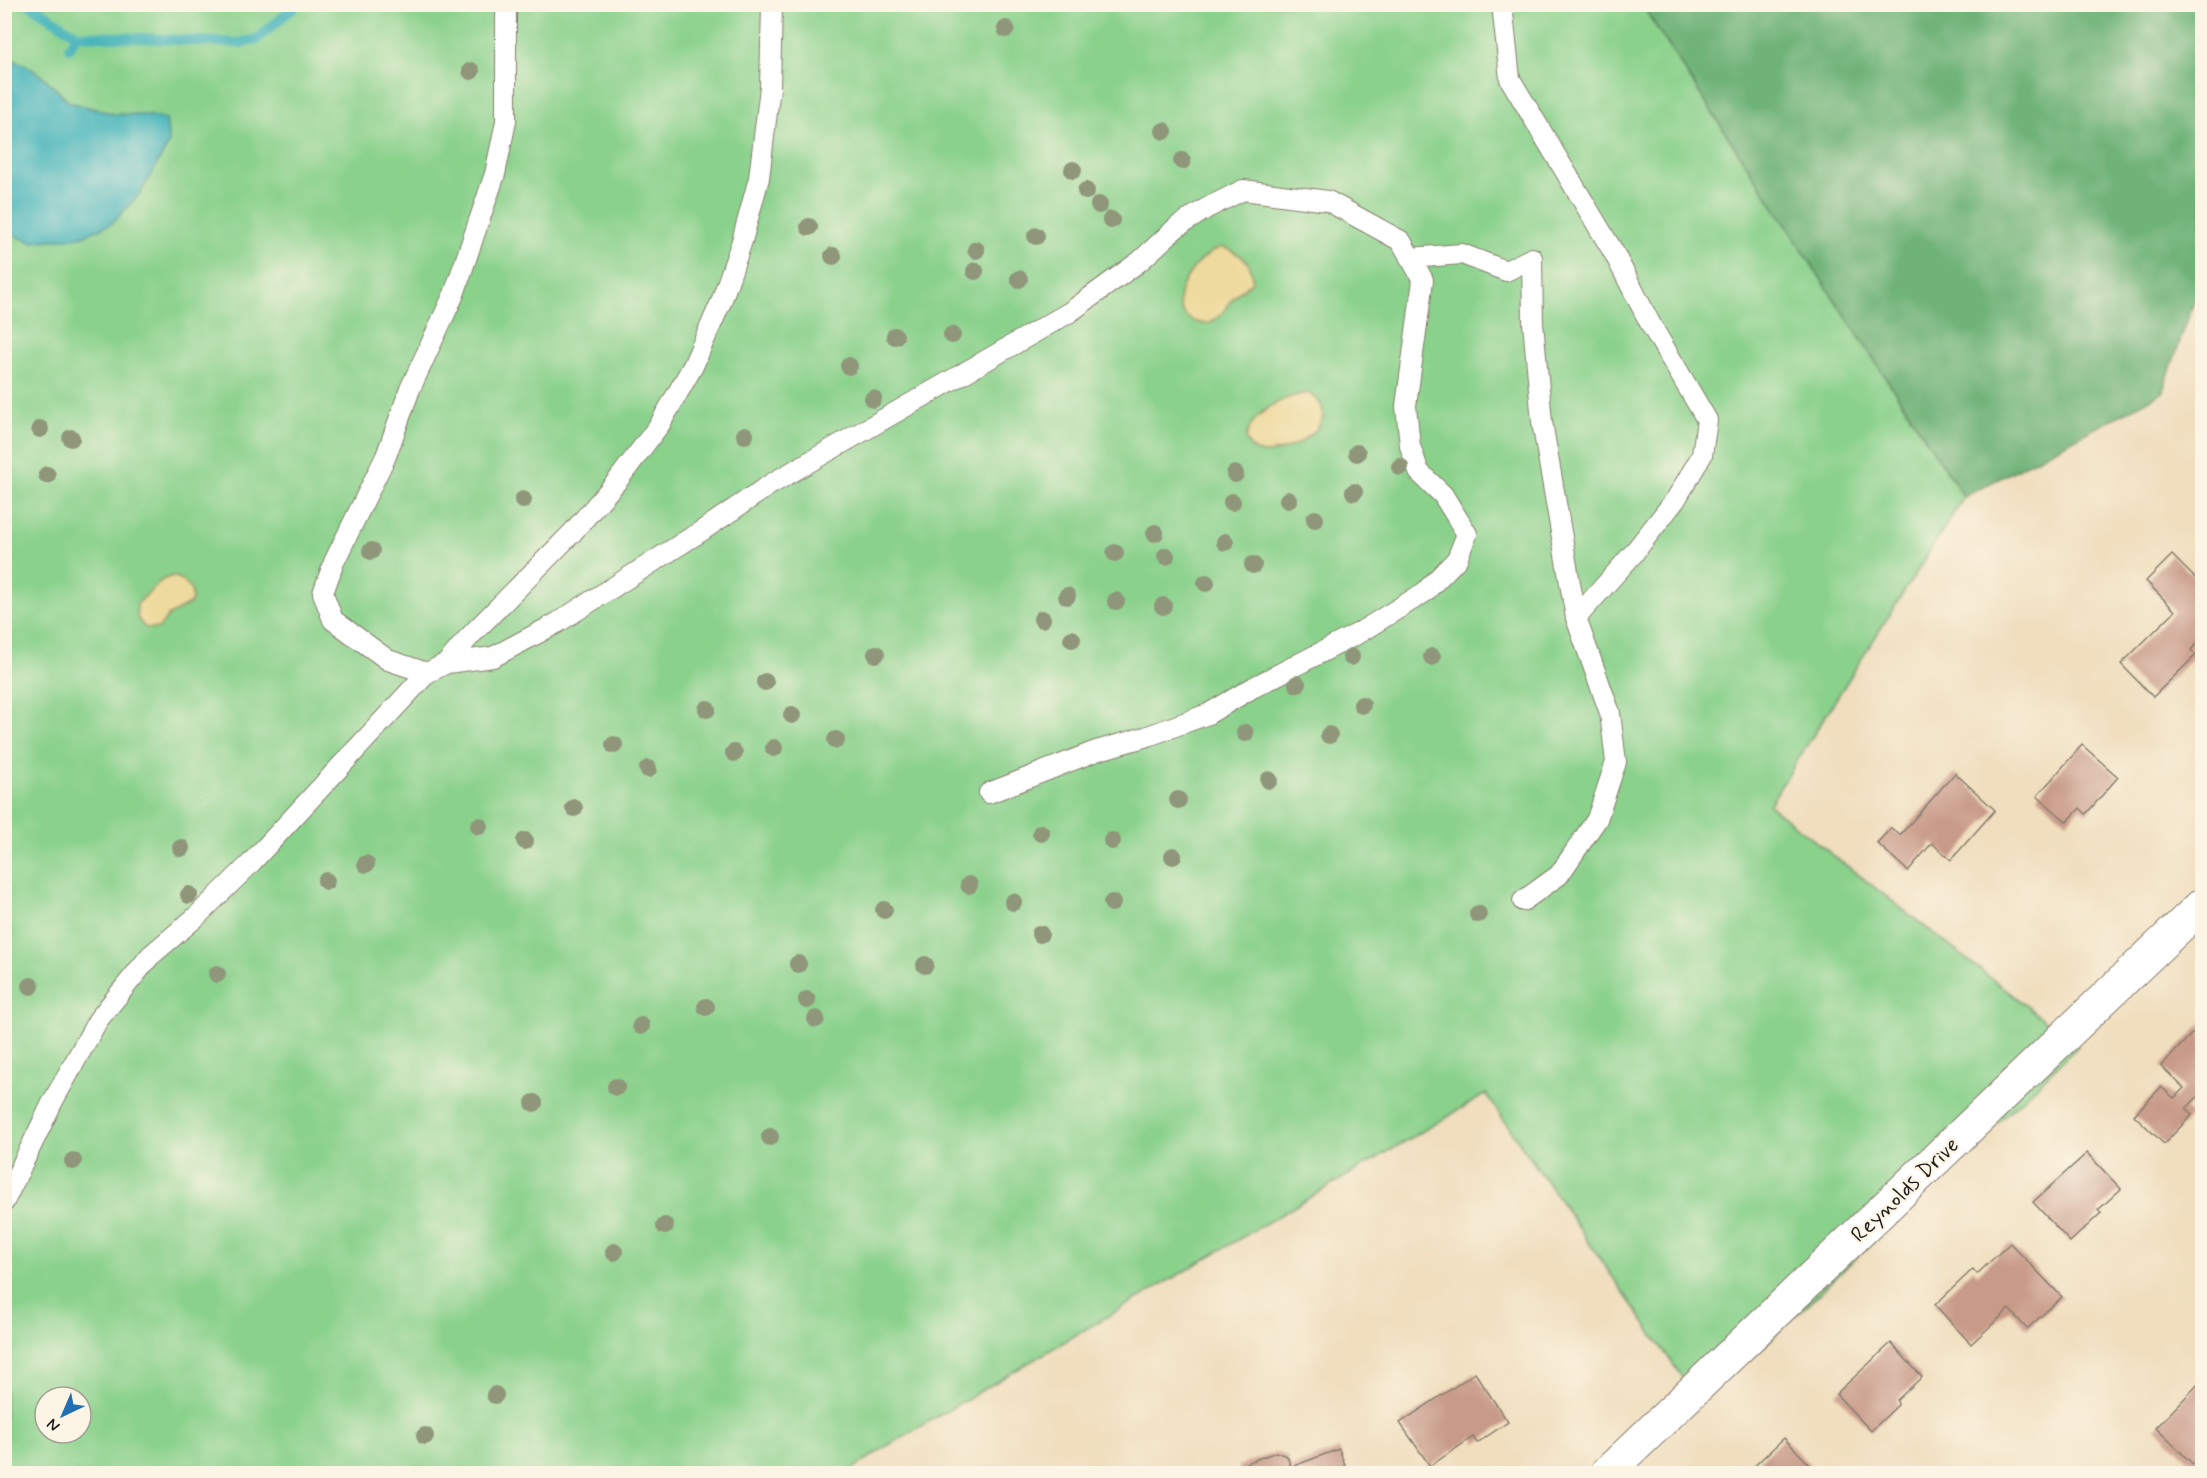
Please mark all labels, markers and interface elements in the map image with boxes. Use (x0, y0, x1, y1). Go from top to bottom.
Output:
street label: Reynolds Drive (1845, 1132, 1965, 1249)
north arrow (33, 1385, 93, 1445)
text: N (42, 1413, 65, 1436)

